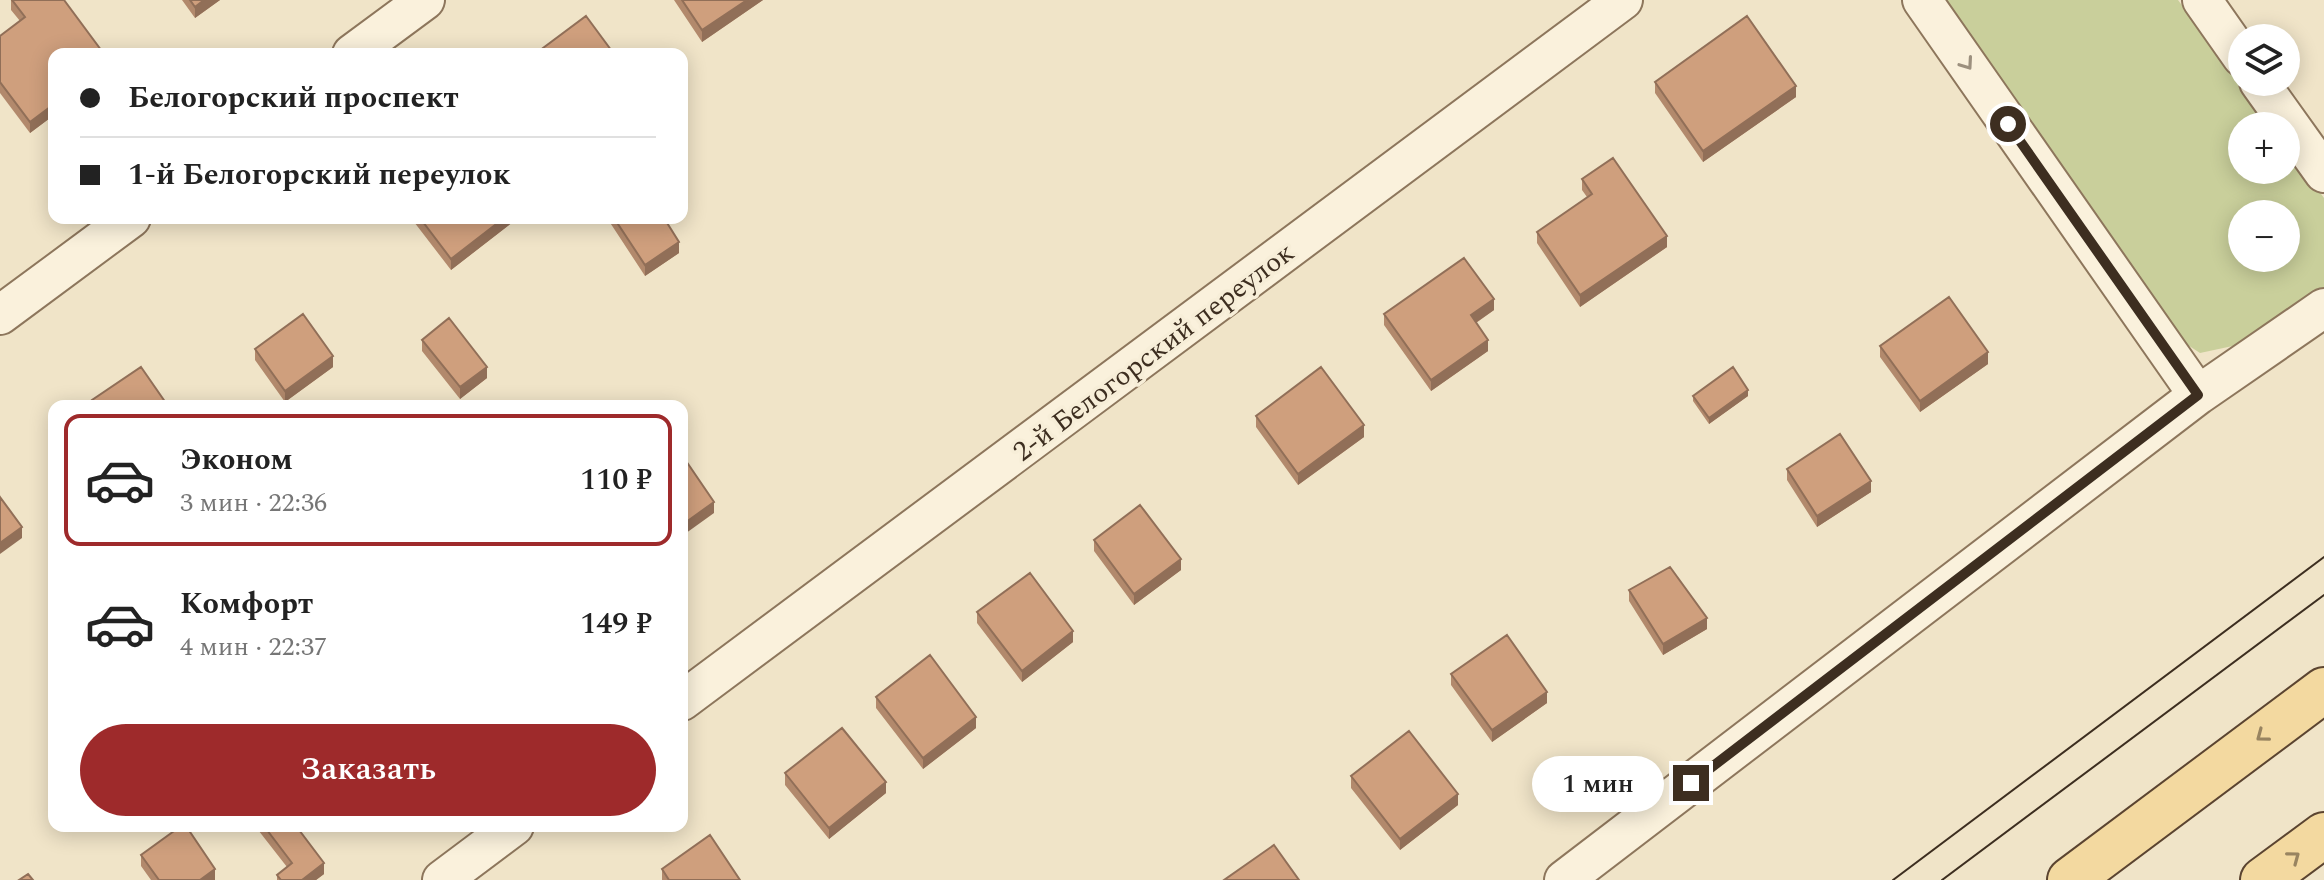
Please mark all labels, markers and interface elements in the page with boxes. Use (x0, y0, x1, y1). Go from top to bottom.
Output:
map controls (2228, 24, 2300, 272)
button: layers (2228, 24, 2300, 96)
one-way arrow (1957, 55, 1972, 69)
text: Белогорский проспект (128, 75, 459, 121)
route start (1990, 106, 2026, 142)
button: + (2228, 112, 2300, 184)
text: 1-й Белогорский переулок (128, 152, 510, 198)
button: − (2228, 200, 2300, 272)
street label: 2-й Белогорский переулок (1004, 232, 1304, 473)
text: Эконом (180, 437, 293, 483)
icon: car (84, 444, 156, 516)
text: 110 ₽ (580, 457, 652, 503)
text: 3 мин · 22:36 (180, 483, 327, 523)
text: Комфорт (180, 581, 313, 627)
icon: car (84, 588, 156, 660)
text: 149 ₽ (580, 601, 652, 647)
text: 4 мин · 22:37 (180, 627, 327, 667)
button: Заказать (80, 724, 656, 816)
one-way arrow (2256, 727, 2270, 741)
callout: 1 мин (1531, 755, 1663, 811)
text: 1 мин (1562, 764, 1634, 804)
route end (1673, 765, 1709, 801)
one-way arrow (2285, 853, 2300, 867)

